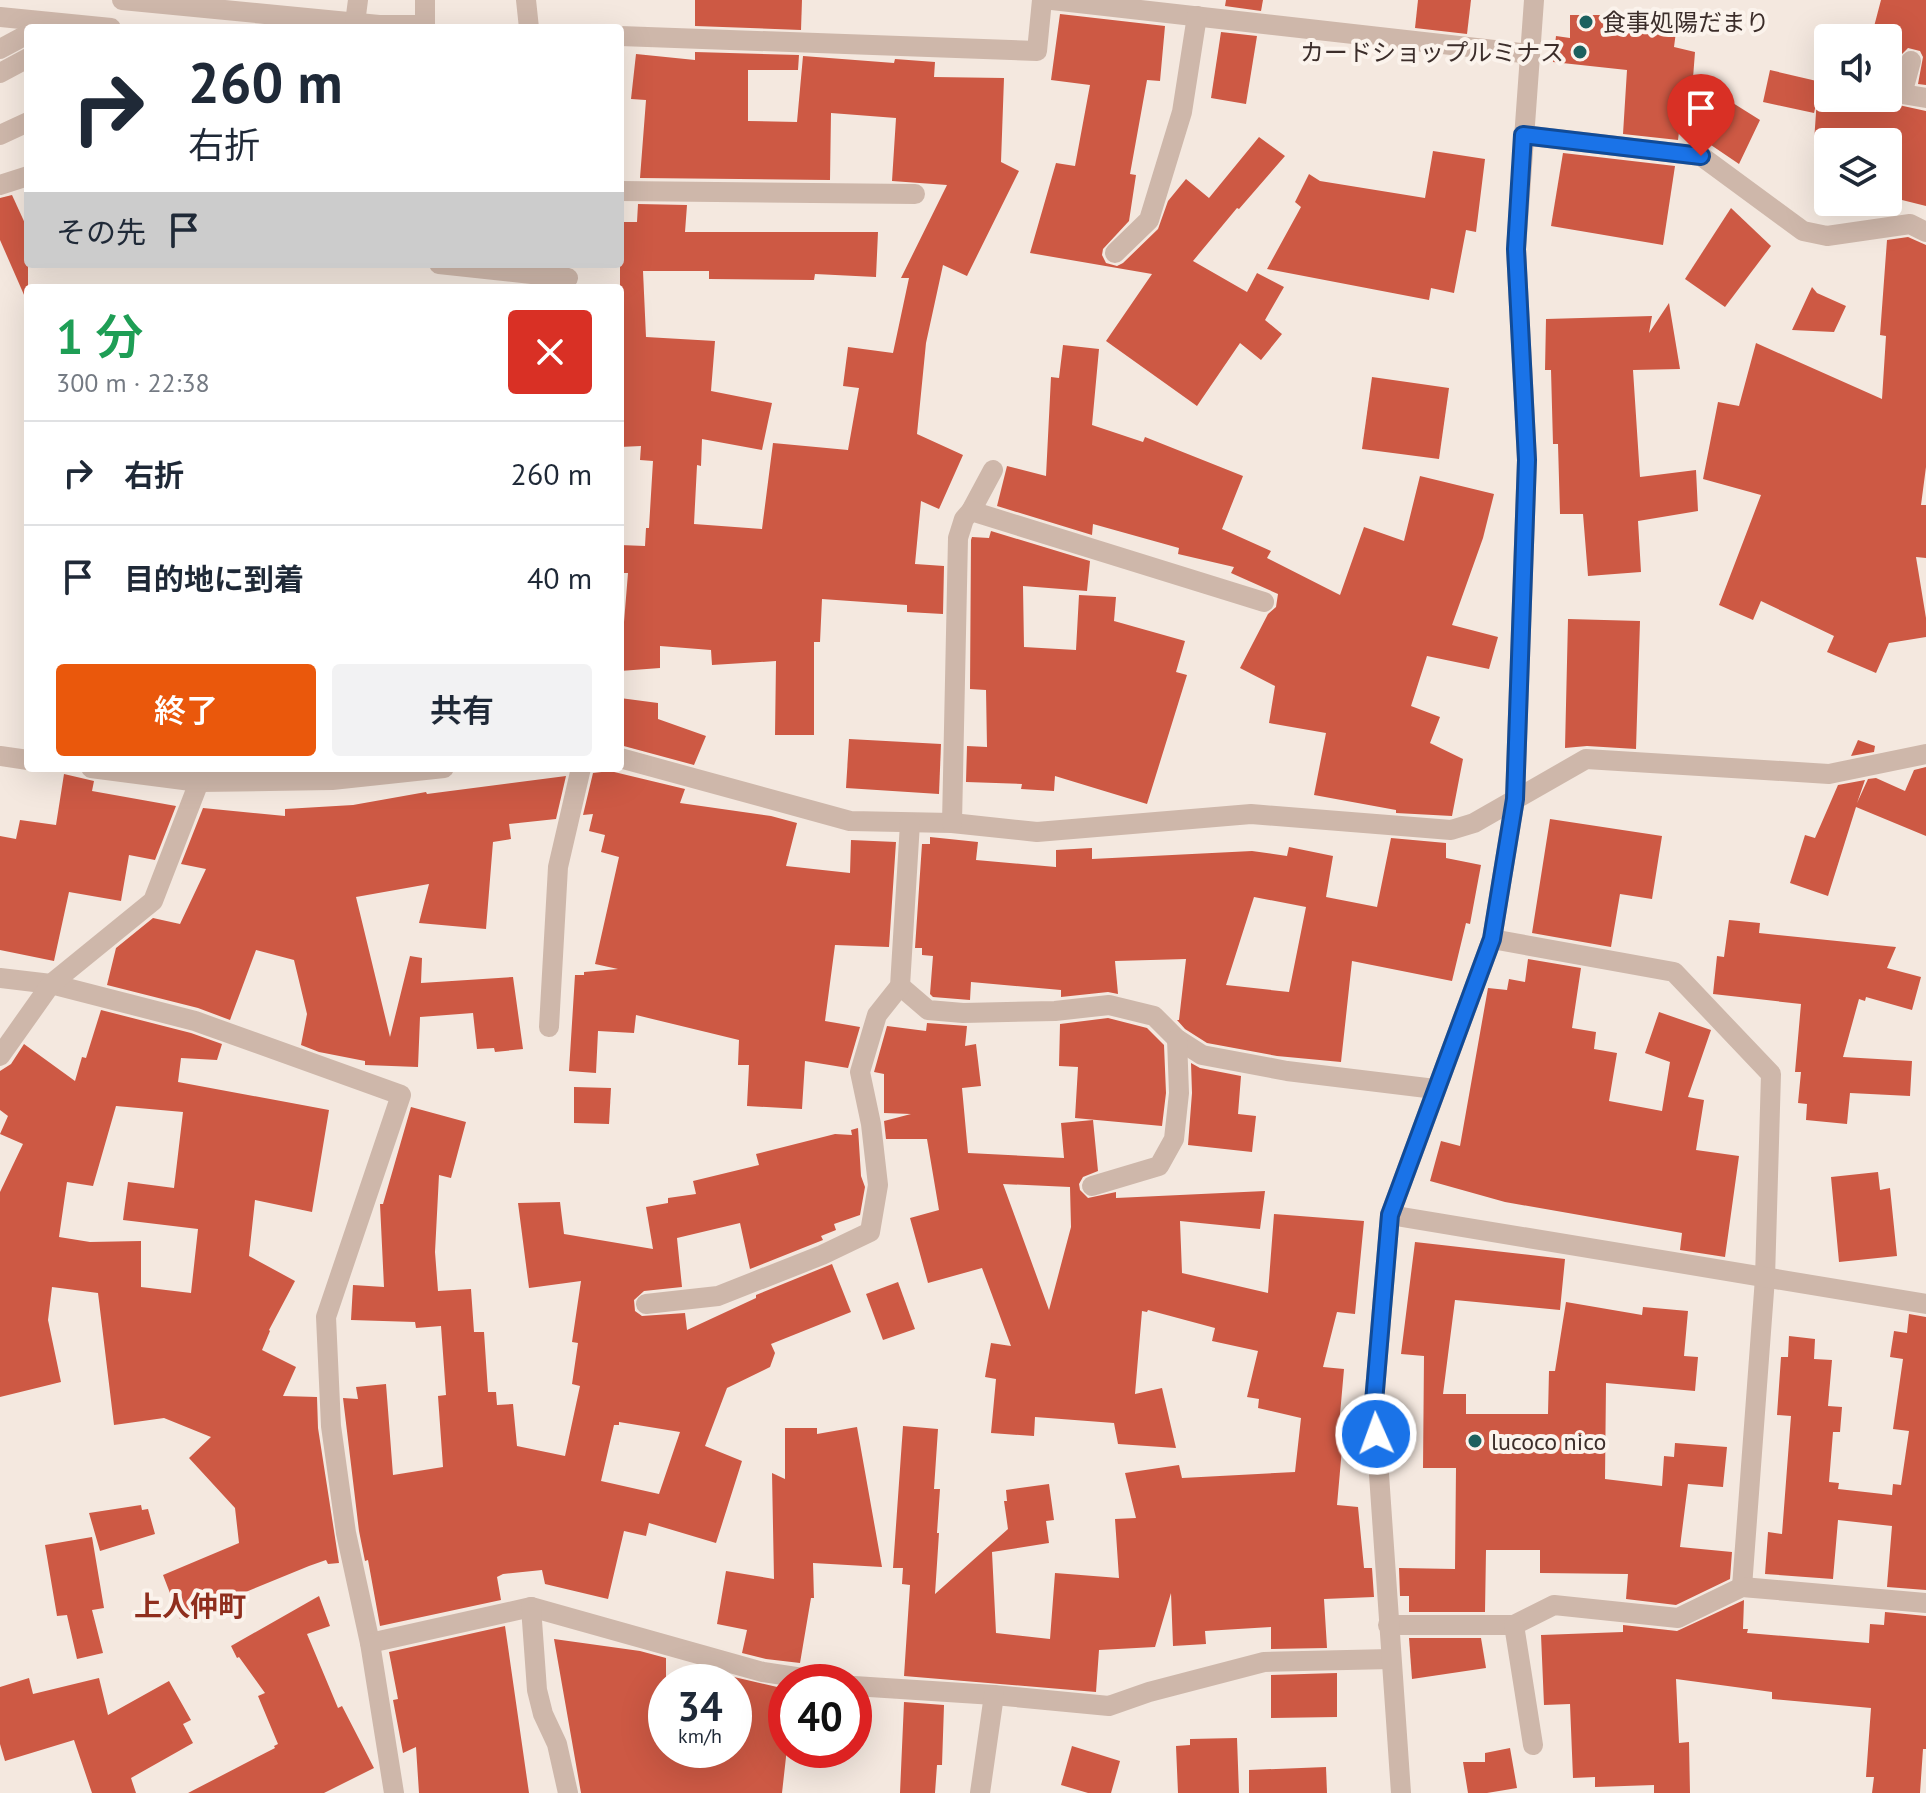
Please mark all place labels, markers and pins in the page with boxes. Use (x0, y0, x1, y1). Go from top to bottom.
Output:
place label: 食事処陽だまり (1602, 7, 1770, 38)
marker: 食事処陽だまり (1577, 13, 1595, 31)
place label: カードショップルミナス (1300, 37, 1564, 68)
marker: カードショップルミナス (1571, 43, 1589, 61)
pin (1667, 74, 1735, 156)
place label: lucoco nico (1491, 1426, 1606, 1457)
marker: lucoco nico (1466, 1432, 1484, 1450)

